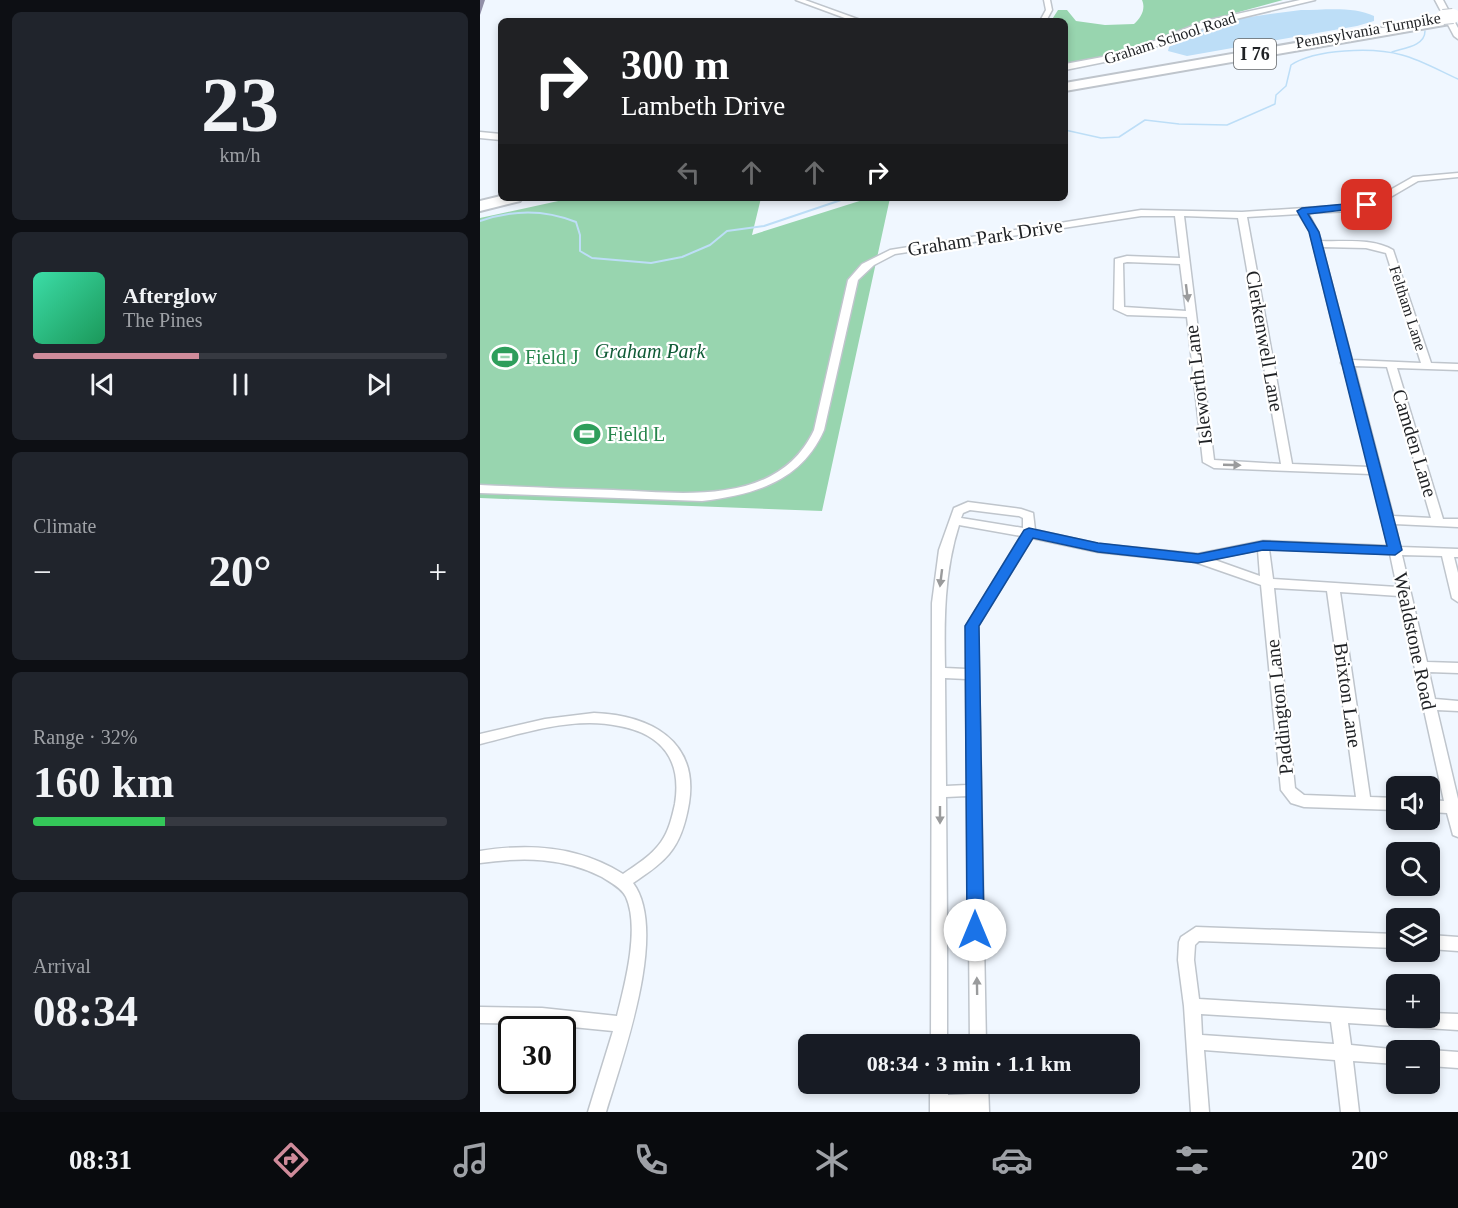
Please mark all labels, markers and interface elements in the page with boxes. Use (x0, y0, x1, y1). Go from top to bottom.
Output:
street label: Graham School Road (1102, 9, 1238, 67)
street label: Pennsylvania Turnpike (1294, 9, 1442, 52)
road number: I 76 (1234, 39, 1276, 69)
icon: right (522, 42, 600, 120)
text: 300 m (621, 42, 730, 88)
text: 23 (201, 61, 279, 148)
text: Lambeth Drive (621, 91, 785, 121)
text: km/h (219, 144, 261, 166)
icon: left (672, 156, 705, 189)
icon: ahead (735, 156, 768, 189)
icon: ahead (798, 156, 831, 189)
icon: right (861, 156, 894, 189)
pin (1341, 179, 1392, 230)
icon: arrive (1350, 188, 1383, 221)
street label: Graham Park Drive (906, 214, 1064, 260)
street label: Feltham Lane (1386, 263, 1430, 353)
street label: Clerkenwell Lane (1242, 269, 1288, 413)
text: Afterglow (123, 283, 217, 308)
one-way arrow (1182, 283, 1192, 302)
text: The Pines (123, 309, 202, 331)
street label: Isleworth Lane (1180, 324, 1216, 446)
park label: Graham Park (595, 340, 706, 362)
sports icon: Field J (490, 342, 520, 372)
place label: Field J (525, 346, 579, 368)
icon: previous (86, 368, 119, 401)
icon: pause (224, 368, 257, 401)
icon: next (362, 368, 395, 401)
street label: Camden Lane (1388, 386, 1442, 500)
sports icon: Field L (572, 419, 602, 449)
place label: Field L (607, 423, 665, 445)
one-way arrow (1222, 461, 1241, 470)
text: Climate (33, 515, 96, 537)
text: 20° (209, 546, 272, 596)
text: − (33, 554, 52, 590)
text: + (428, 554, 447, 590)
one-way arrow (937, 568, 946, 587)
street label: Wealdstone Road (1390, 570, 1440, 712)
street label: Paddington Lane (1261, 638, 1298, 776)
street label: Brixton Lane (1330, 641, 1366, 749)
text: Range · 32% (33, 726, 137, 748)
text: 160 km (33, 757, 174, 807)
map controls (1386, 776, 1440, 1094)
button: sound (1386, 776, 1440, 830)
one-way arrow (935, 805, 945, 824)
button: search (1386, 842, 1440, 896)
position arrow (943, 898, 1007, 962)
button: layers (1386, 908, 1440, 962)
text: Arrival (33, 955, 91, 977)
button: + (1386, 974, 1440, 1028)
one-way arrow (972, 976, 982, 995)
text: 08:34 (33, 986, 138, 1036)
speed limit sign: 30 (498, 1016, 576, 1094)
button: − (1386, 1040, 1440, 1094)
text: 08:34 · 3 min · 1.1 km (867, 1051, 1071, 1076)
icon: directions (270, 1139, 312, 1181)
icon: music (450, 1139, 492, 1181)
icon: phone (630, 1139, 672, 1181)
icon: climate (811, 1139, 853, 1181)
icon: car (991, 1139, 1033, 1181)
icon: filters (1171, 1139, 1213, 1181)
text: 08:31 (69, 1145, 132, 1175)
text: 20° (1351, 1145, 1389, 1175)

